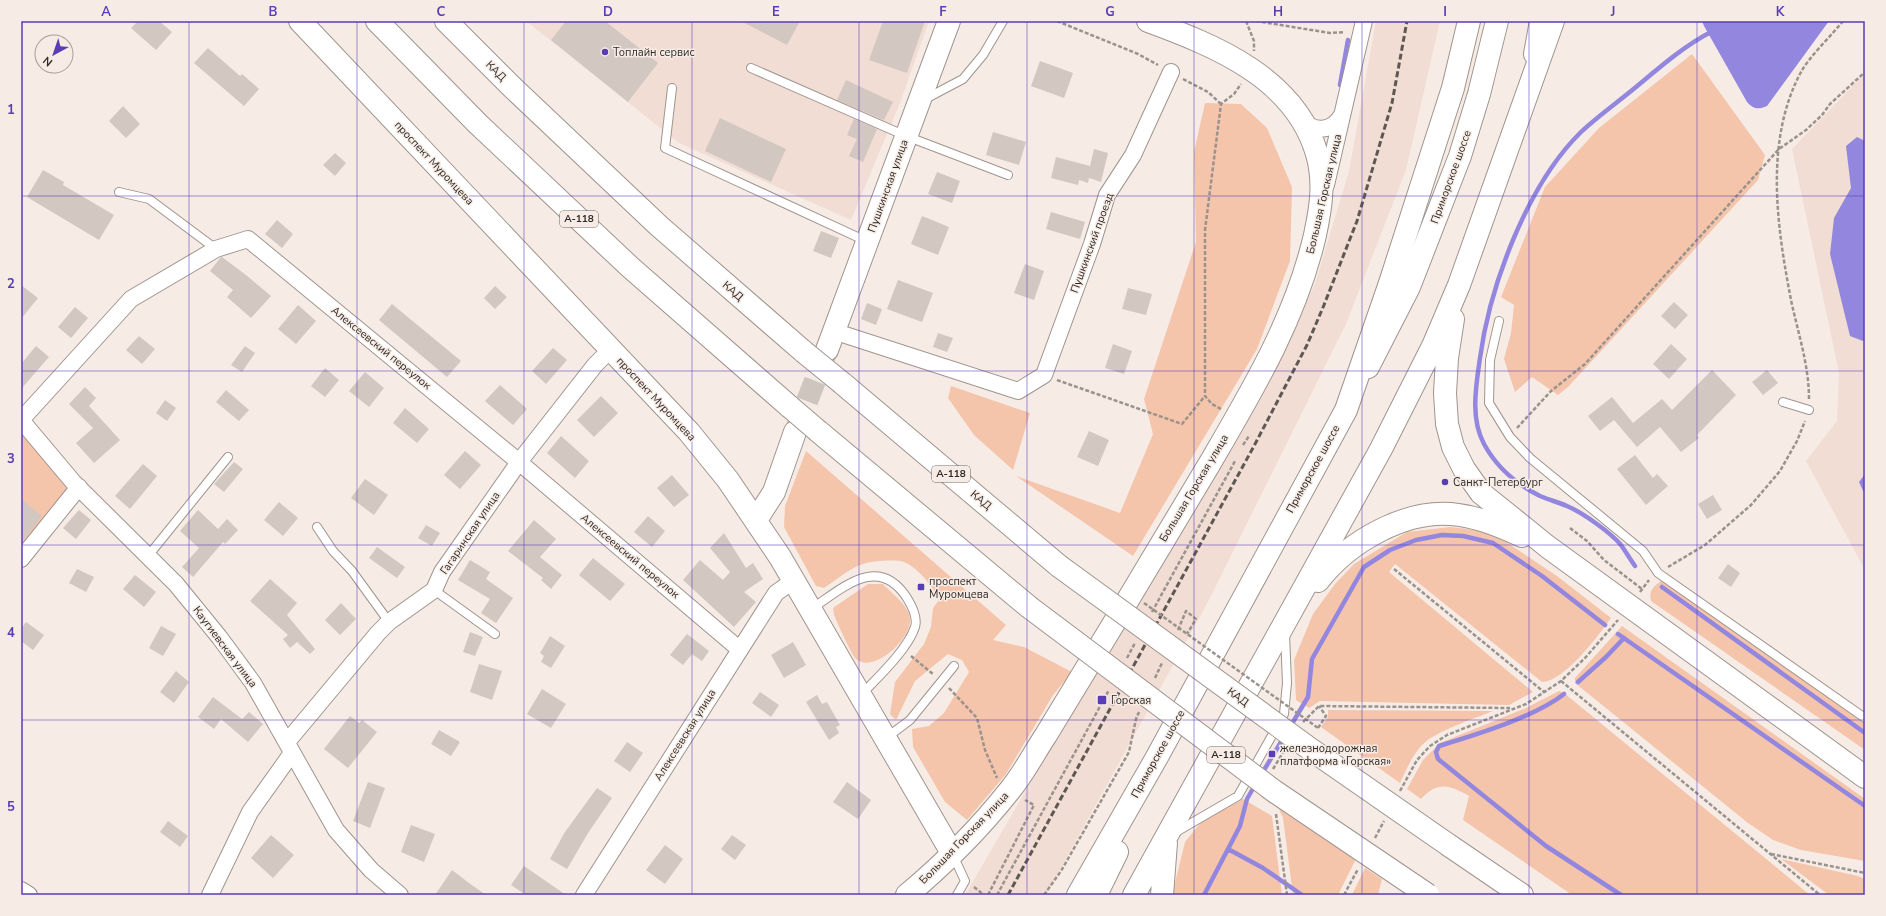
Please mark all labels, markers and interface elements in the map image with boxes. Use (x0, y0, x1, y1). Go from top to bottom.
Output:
text: A (101, 3, 111, 21)
text: B (269, 3, 278, 21)
text: C (437, 3, 446, 21)
text: D (603, 3, 613, 21)
text: E (772, 3, 780, 21)
text: F (939, 3, 947, 21)
text: G (1105, 3, 1115, 21)
text: H (1273, 3, 1283, 21)
text: I (1443, 3, 1447, 21)
text: J (1610, 3, 1615, 21)
text: K (1776, 3, 1785, 21)
north arrow (34, 34, 74, 74)
place label: Топлайн сервис (613, 45, 695, 60)
marker: Топлайн сервис (600, 47, 610, 57)
text: N (40, 53, 56, 70)
street label: КАД (482, 57, 510, 85)
text: 1 (7, 101, 15, 119)
street label: проспект Муромцева (391, 118, 477, 208)
street label: Приморское шоссе (1427, 128, 1475, 226)
street label: Большая Горская улица (1303, 132, 1345, 256)
street label: Пушкинская улица (864, 137, 912, 235)
street label: Пушкинский проезд (1067, 190, 1117, 295)
road number: А-118 (560, 211, 598, 227)
text: 2 (7, 275, 15, 293)
street label: КАД (719, 278, 747, 305)
street label: Алексеевский переулок (328, 303, 434, 393)
street label: проспект Муромцева (613, 354, 699, 444)
street label: Приморское шоссе (1283, 422, 1343, 516)
street label: Большая Горская улица (1156, 431, 1232, 545)
text: 3 (7, 450, 15, 468)
road number: А-118 (932, 466, 970, 482)
place label: Санкт-Петербург (1453, 475, 1543, 490)
marker: Санкт-Петербург (1440, 477, 1450, 487)
street label: КАД (967, 487, 995, 514)
street label: Гагаринская улица (437, 489, 503, 577)
street label: Алексеевский переулок (578, 510, 683, 602)
place label: проспект Муромцева (929, 574, 989, 602)
marker: проспект Муромцева (916, 582, 926, 592)
street label: Каугиевская улица (189, 603, 261, 691)
text: 4 (7, 624, 15, 642)
street label: КАД (1224, 684, 1252, 710)
street label: Алексеевская улица (651, 686, 719, 784)
place label: Горская (1111, 693, 1151, 708)
marker: Горская (1096, 694, 1108, 706)
street label: Приморское шоссе (1128, 707, 1188, 801)
place label: железнодорожная платформа «Горская» (1280, 741, 1391, 769)
road number: А-118 (1207, 747, 1245, 763)
marker: железнодорожная платформа «Горская» (1267, 749, 1277, 759)
street label: Большая Горская улица (916, 789, 1012, 887)
text: 5 (7, 798, 15, 816)

